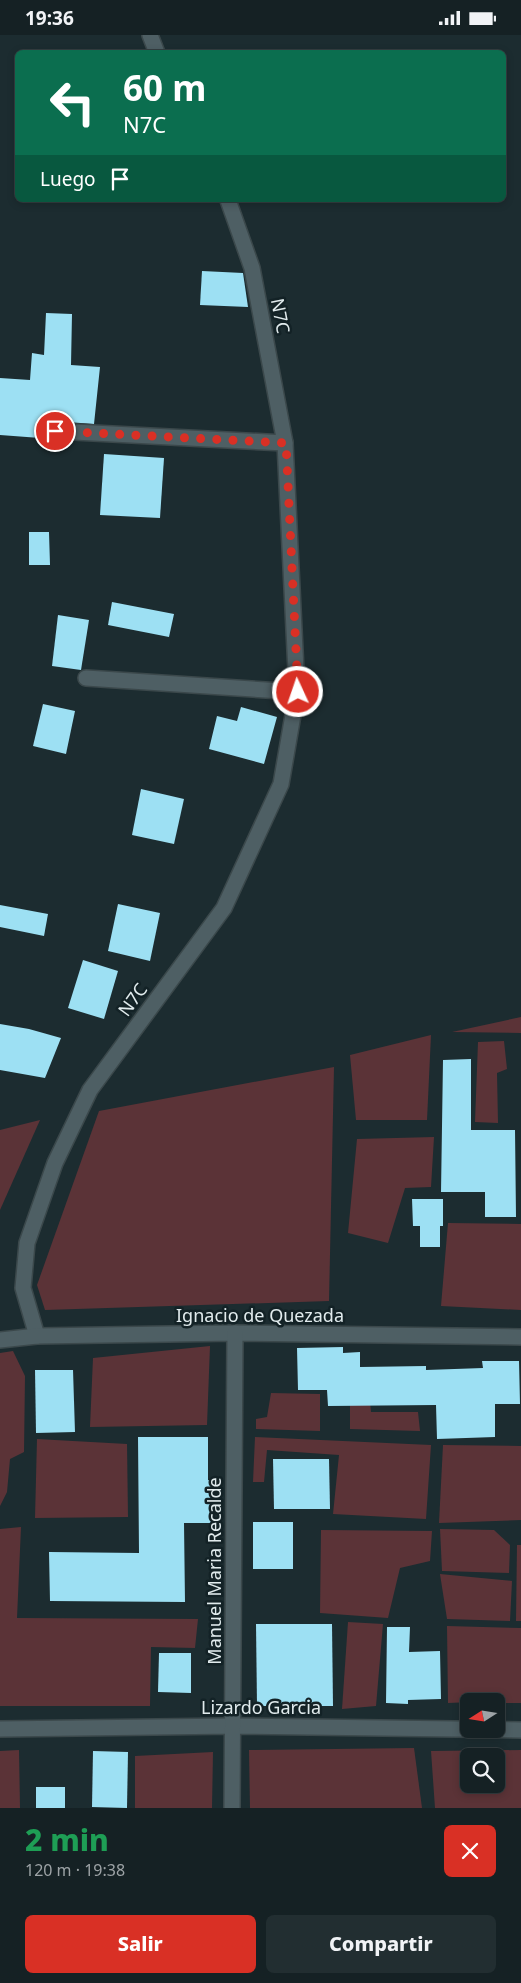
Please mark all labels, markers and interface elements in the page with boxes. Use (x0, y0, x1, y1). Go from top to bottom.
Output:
text: 19:36 (25, 5, 74, 31)
text: 60 m (123, 64, 206, 111)
icon: left (40, 70, 105, 135)
text: N7C (123, 109, 166, 139)
icon: arrive (106, 165, 134, 193)
text: Luego (40, 166, 96, 192)
street label: N7C (266, 296, 296, 335)
pin (34, 410, 76, 452)
icon: arrive (41, 417, 69, 445)
position arrow (271, 665, 323, 717)
street label: N7C (112, 978, 152, 1021)
street label: Ignacio de Quezada (176, 1303, 344, 1327)
street label: Manuel Maria Recalde (202, 1477, 226, 1665)
north arrow (460, 1693, 505, 1737)
map controls (460, 1693, 505, 1793)
street label: Lizardo Garcia (201, 1695, 321, 1719)
button: search (460, 1748, 505, 1793)
text: 2 min (25, 1819, 109, 1860)
button: close (444, 1825, 496, 1877)
text: 120 m · 19:38 (25, 1859, 125, 1881)
button: Salir (25, 1915, 256, 1973)
button: Compartir (266, 1915, 496, 1973)

